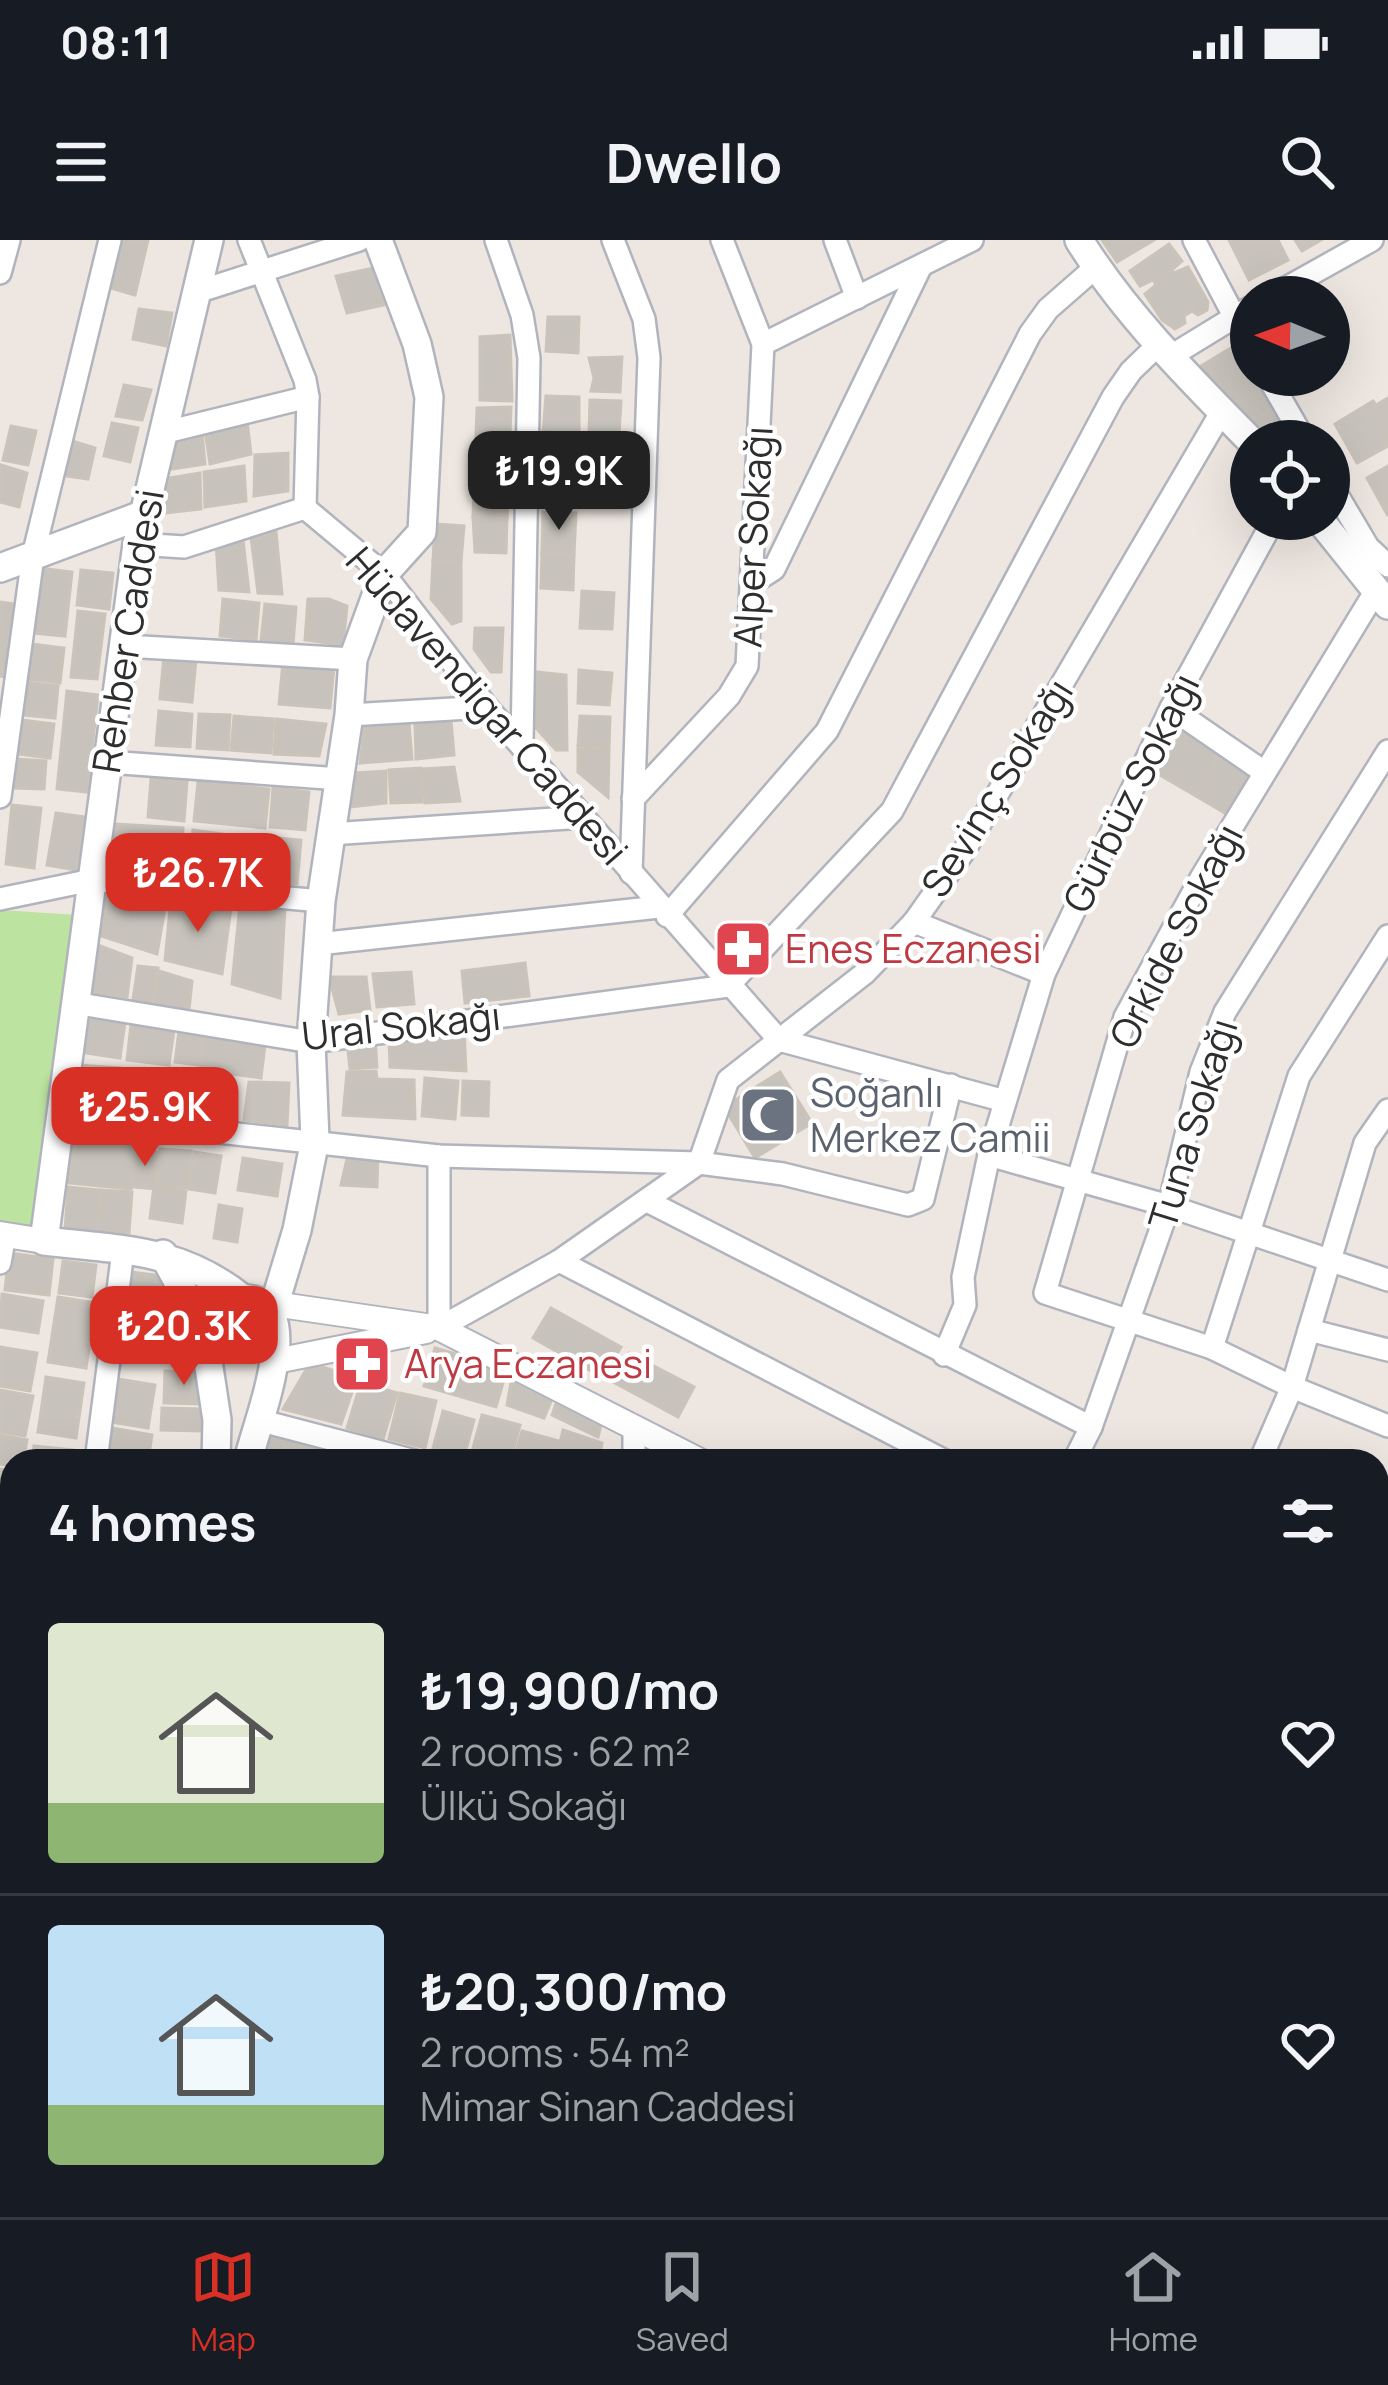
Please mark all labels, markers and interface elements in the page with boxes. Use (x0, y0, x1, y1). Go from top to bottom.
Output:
text: 08:11 (60, 11, 172, 73)
text: Dwello (606, 125, 782, 199)
icon: menu (48, 129, 114, 195)
icon: search (1274, 129, 1340, 195)
north arrow (1230, 276, 1350, 396)
map controls (1230, 276, 1350, 540)
button: locate (1230, 420, 1350, 540)
street label: Alper Sokağı (719, 425, 785, 649)
pin: ₺19.9K (461, 431, 657, 533)
text: ₺19.9K (495, 443, 623, 497)
street label: Rehber Caddesi (78, 485, 176, 777)
street label: Hüdavendigar Caddesi (334, 535, 641, 876)
street label: Gürbüz Sokağı (1049, 664, 1211, 921)
street label: Sevinç Sokağı (908, 668, 1085, 907)
street label: Orkide Sokağı (1095, 814, 1255, 1057)
pin: ₺26.7K (100, 833, 296, 935)
text: ₺26.7K (132, 845, 264, 899)
pharmacy icon: Enes Eczanesi (712, 918, 774, 980)
place label: Enes Eczanesi (785, 921, 1042, 975)
street label: Ural Sokağı (299, 988, 503, 1062)
street label: Tuna Sokağı (1134, 1012, 1250, 1236)
place label: Soğanlı Merkez Camii (810, 1065, 1051, 1164)
pin: ₺25.9K (47, 1067, 243, 1169)
text: ₺25.9K (78, 1079, 212, 1133)
mosque icon: Soğanlı Merkez Camii (737, 1084, 799, 1146)
pin: ₺20.3K (86, 1286, 282, 1388)
text: ₺20.3K (117, 1298, 251, 1352)
pharmacy icon: Arya Eczanesi (331, 1333, 393, 1395)
place label: Arya Eczanesi (404, 1336, 652, 1390)
text: 4 homes (48, 1487, 256, 1556)
icon: filters (1275, 1488, 1341, 1554)
text: ₺19,900/mo (420, 1655, 719, 1724)
icon: home (144, 1671, 288, 1815)
icon: heart (1275, 1710, 1341, 1776)
text: 2 rooms · 62 m² (420, 1724, 691, 1778)
text: Ülkü Sokağı (420, 1778, 627, 1832)
text: ₺20,300/mo (420, 1956, 727, 2025)
icon: home (144, 1973, 288, 2117)
icon: heart (1275, 2012, 1341, 2078)
text: 2 rooms · 54 m² (420, 2025, 690, 2079)
text: Mimar Sinan Caddesi (420, 2079, 796, 2133)
tab: Map (190, 2244, 256, 2361)
tab: Saved (636, 2244, 729, 2361)
tab: Home (1109, 2244, 1198, 2361)

